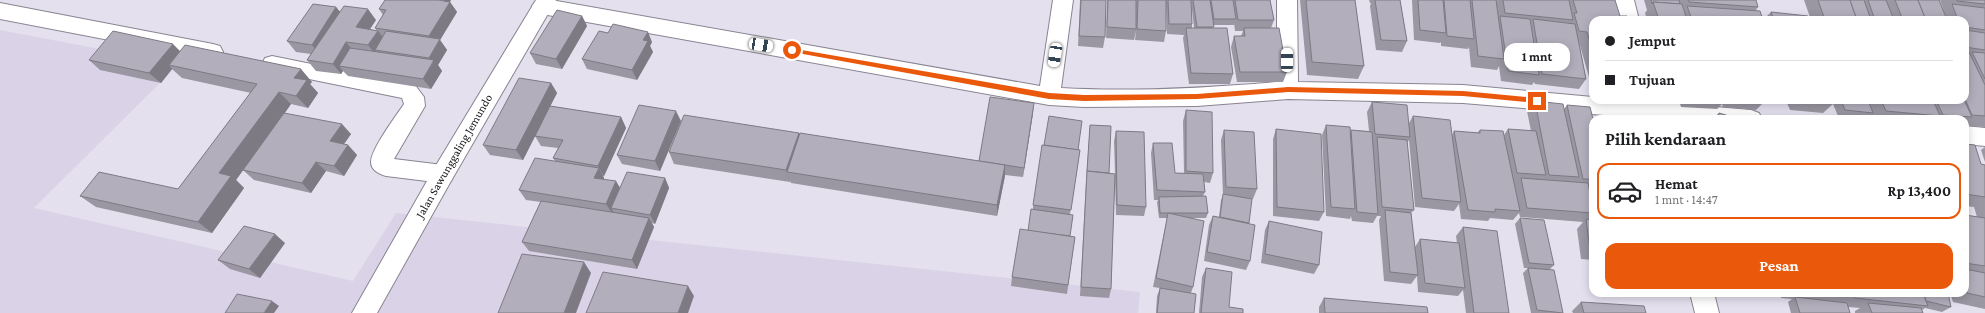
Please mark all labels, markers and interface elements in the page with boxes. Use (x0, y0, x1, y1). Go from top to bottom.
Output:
text: Jemput (1629, 33, 1676, 49)
car (748, 37, 774, 53)
route start (783, 41, 801, 59)
car (1047, 42, 1063, 68)
callout: 1 mnt (1504, 43, 1570, 71)
car (1281, 48, 1293, 72)
text: 1 mnt (1522, 49, 1552, 64)
text: Tujuan (1629, 72, 1675, 88)
street label: Jalan Sawunggaling Jemundo (412, 92, 495, 221)
route end (1528, 92, 1546, 110)
text: Pilih kendaraan (1605, 129, 1726, 149)
icon: car (1607, 173, 1643, 209)
text: Hemat (1655, 176, 1698, 192)
text: Rp 13,400 (1888, 183, 1951, 199)
text: 1 mnt · 14:47 (1655, 192, 1718, 207)
button: Pesan (1605, 243, 1953, 289)

